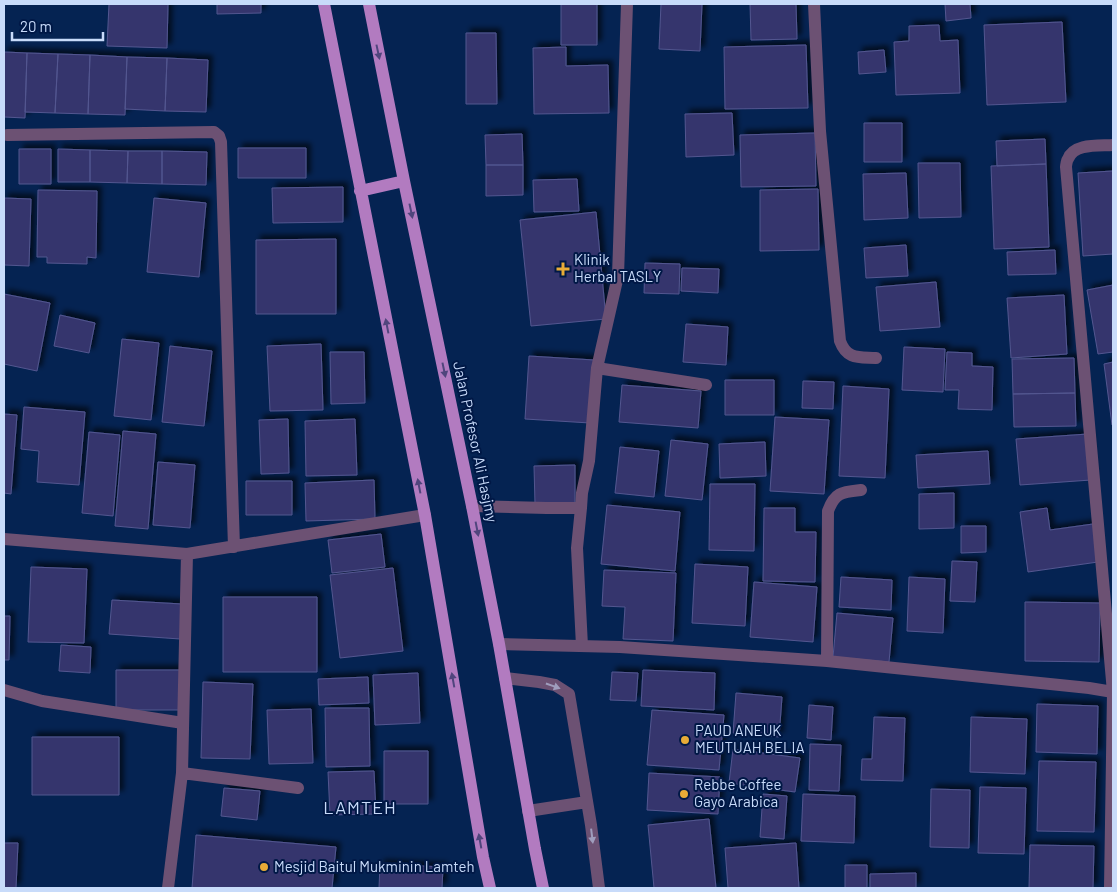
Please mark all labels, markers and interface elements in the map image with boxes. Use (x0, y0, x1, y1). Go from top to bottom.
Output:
scale bar (12, 10, 104, 42)
text: 20 m (20, 17, 52, 35)
one-way arrow (374, 44, 382, 59)
one-way arrow (407, 203, 415, 219)
place label: Klinik Herbal TASLY (574, 250, 661, 285)
marker: Klinik Herbal TASLY (556, 262, 570, 276)
one-way arrow (383, 318, 391, 334)
street label: Jalan Profesor Ali Hasjmy (450, 360, 502, 524)
one-way arrow (440, 362, 448, 377)
one-way arrow (415, 478, 423, 493)
one-way arrow (473, 521, 481, 537)
one-way arrow (449, 672, 457, 688)
one-way arrow (546, 682, 561, 690)
place label: PAUD ANEUK MEUTUAH BELIA (695, 721, 805, 756)
marker: PAUD ANEUK MEUTUAH BELIA (679, 734, 691, 746)
place label: Rebbe Coffee Gayo Arabica (694, 775, 782, 810)
marker: Rebbe Coffee Gayo Arabica (678, 788, 690, 800)
district label: LAMTEH (323, 796, 397, 818)
one-way arrow (588, 828, 596, 844)
one-way arrow (476, 832, 484, 848)
place label: Mesjid Baitul Mukminin Lamteh (274, 857, 475, 875)
marker: Mesjid Baitul Mukminin Lamteh (258, 861, 270, 873)

